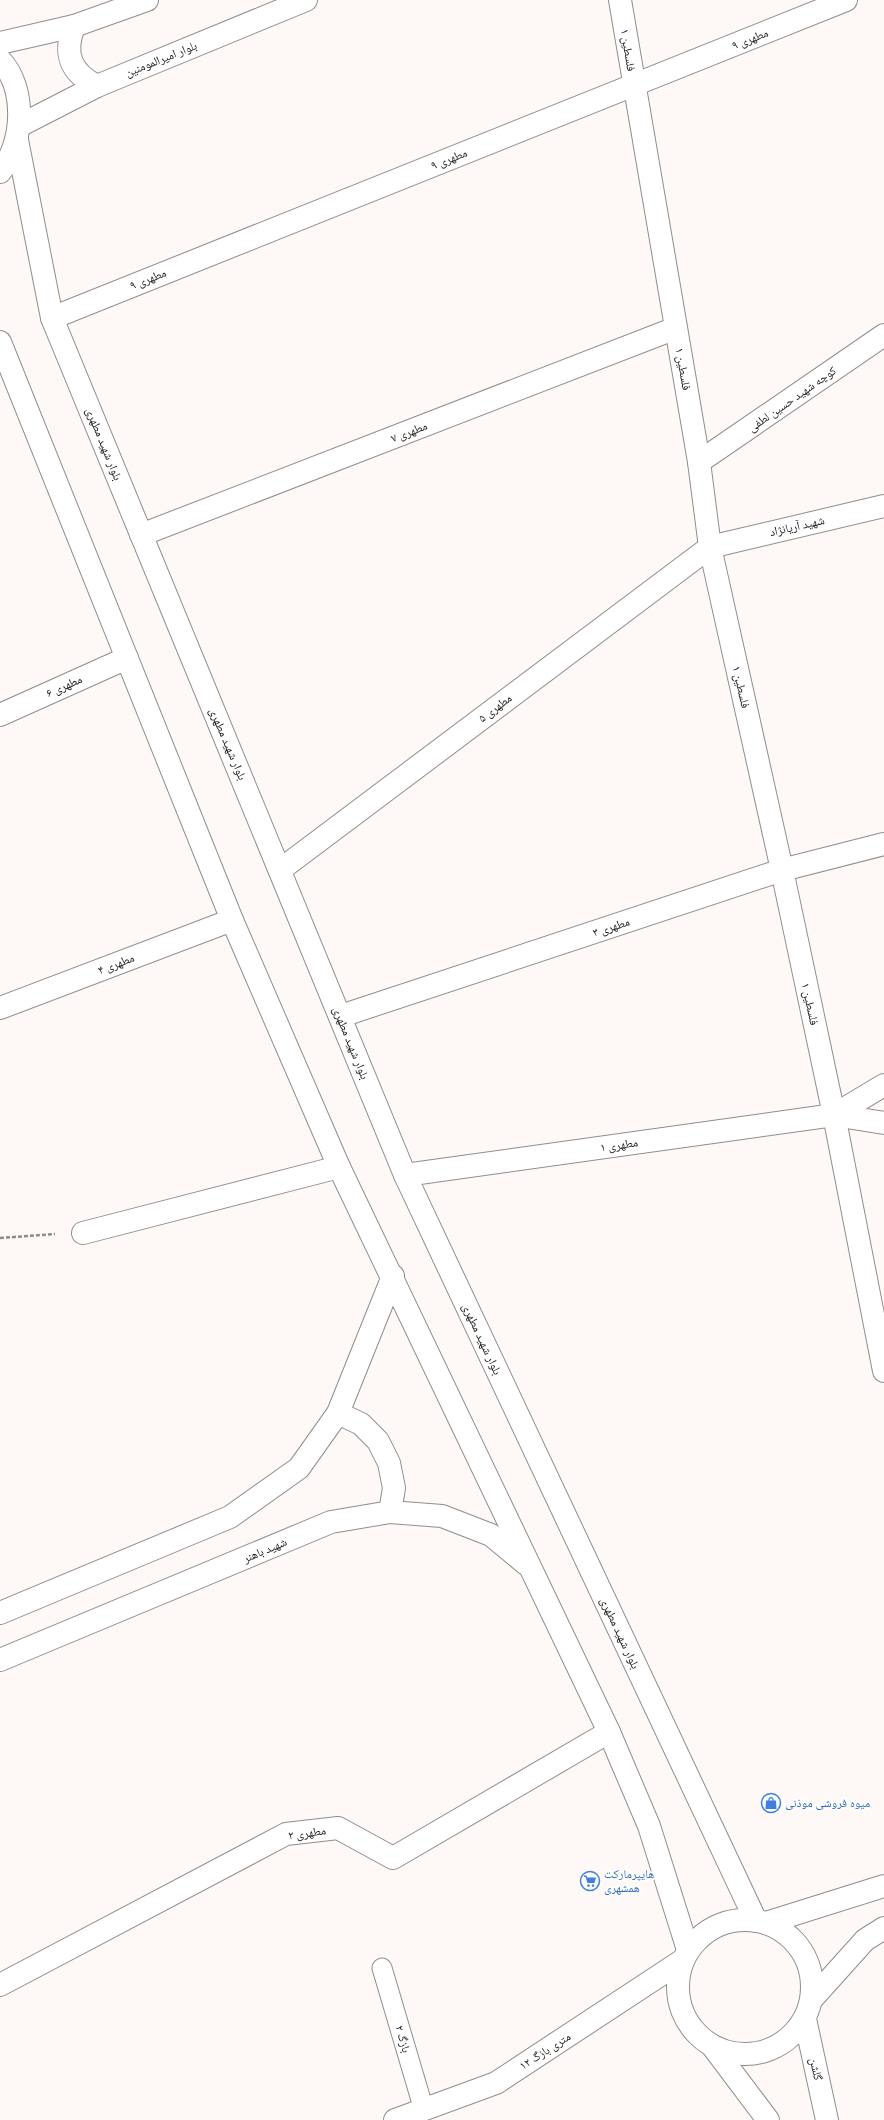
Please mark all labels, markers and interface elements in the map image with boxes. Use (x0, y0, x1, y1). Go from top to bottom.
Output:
street label: مطهری ۹ (730, 25, 770, 53)
street label: فلسطین ۱ (618, 28, 638, 72)
street label: بلوار امیرالمومنین (123, 38, 199, 80)
street label: مطهری ۹ (429, 145, 469, 173)
street label: مطهری ۹ (128, 265, 168, 293)
street label: فلسطین ۱ (672, 347, 694, 391)
street label: کوچه شهید حسین لطفی (745, 363, 839, 435)
street label: بلوار شهید مطهری (83, 406, 125, 483)
street label: مطهری ۷ (389, 419, 429, 445)
street label: شهید آریانژاد (768, 513, 826, 539)
street label: فلسطین ۱ (729, 664, 753, 710)
street label: مطهری ۶ (44, 672, 84, 700)
street label: مطهری ۵ (476, 691, 514, 725)
street label: بلوار شهید مطهری (206, 706, 250, 782)
street label: مطهری ۳ (591, 914, 631, 940)
street label: مطهری ۴ (96, 951, 136, 977)
street label: فلسطین ۱ (798, 981, 821, 1027)
street label: بلوار شهید مطهری (330, 1005, 372, 1082)
street label: مطهری ۱ (599, 1135, 639, 1155)
street label: بلوار شهید مطهری (459, 1301, 505, 1377)
street label: شهید باهنر (240, 1535, 289, 1566)
street label: بلوار شهید مطهری (597, 1595, 643, 1671)
shop icon: میوه فروشی موذنی (760, 1792, 782, 1814)
place label: میوه فروشی موذنی (785, 1796, 870, 1810)
street label: مطهری ۲ (287, 1823, 327, 1843)
place label: هايپرماركت همشهری (604, 1867, 654, 1895)
supermarket icon: هايپرماركت همشهری (579, 1870, 601, 1892)
street label: بازگ ۲ (392, 2024, 414, 2054)
street label: ۱۲ متری بازگ (517, 2029, 573, 2073)
street label: گلشن (807, 2056, 825, 2082)

